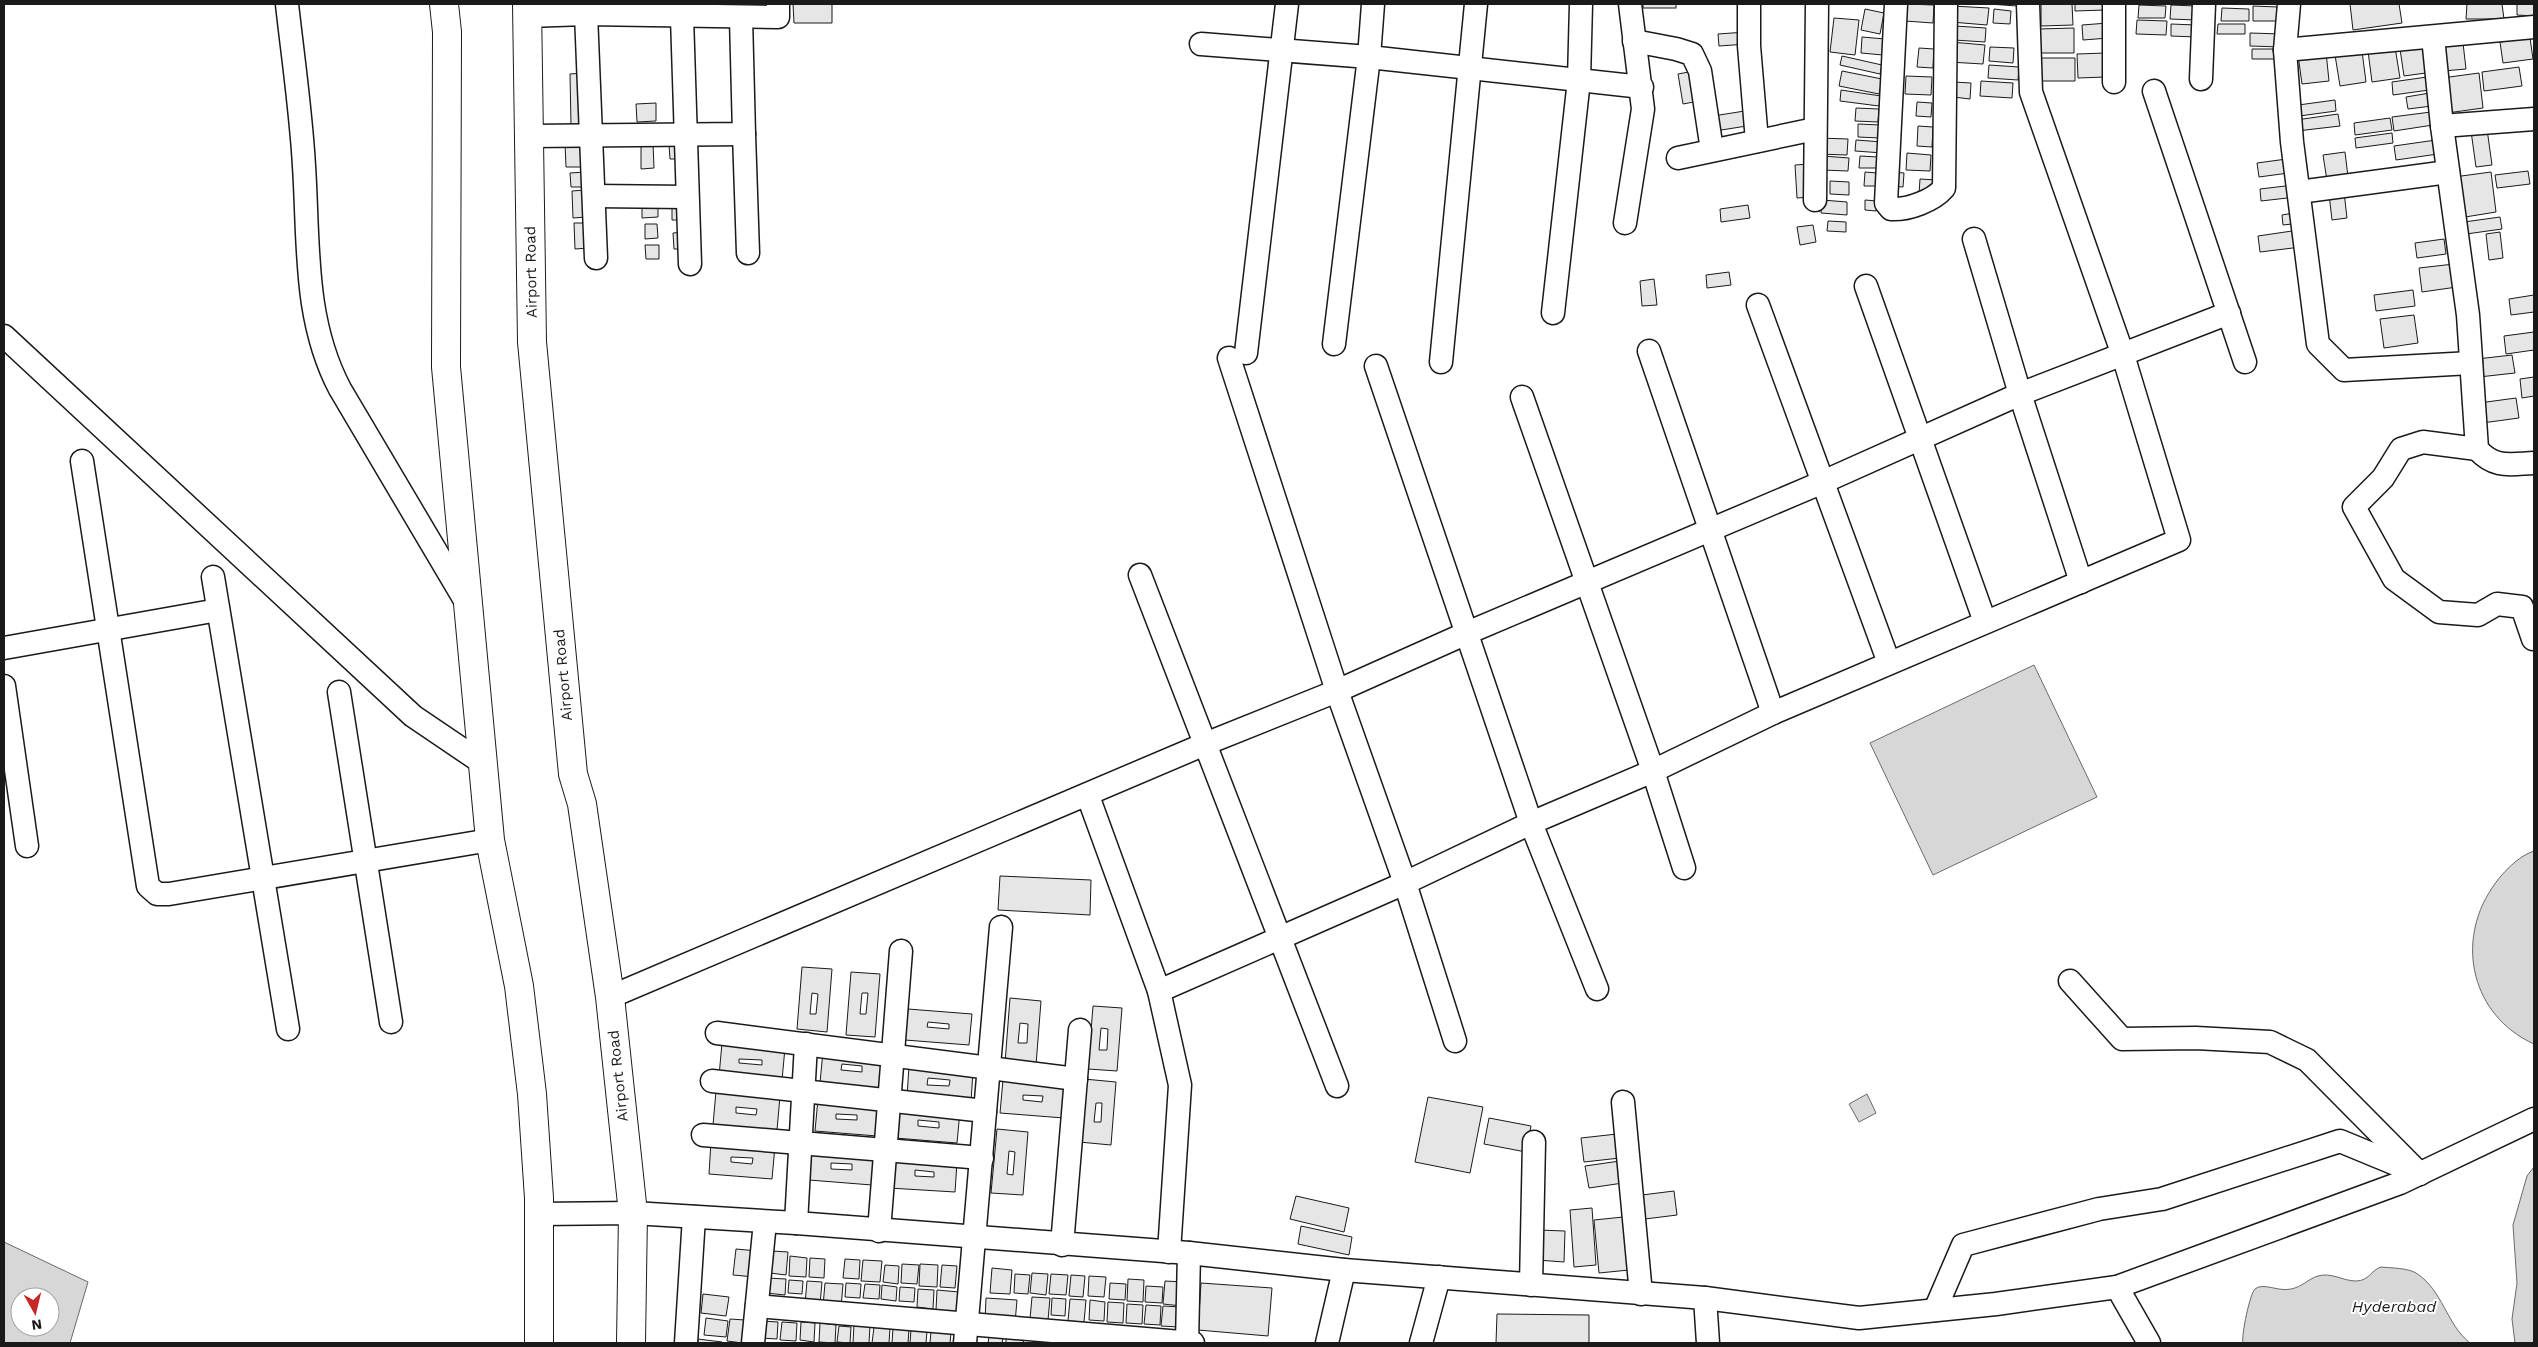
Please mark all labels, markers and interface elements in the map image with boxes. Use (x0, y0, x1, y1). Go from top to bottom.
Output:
street label: Airport Road (521, 226, 541, 318)
street label: Airport Road (550, 628, 576, 722)
street label: Airport Road (604, 1029, 632, 1123)
north arrow (10, 1287, 60, 1337)
water label: Hyderabad (2352, 1297, 2437, 1316)
text: N (31, 1316, 43, 1334)

